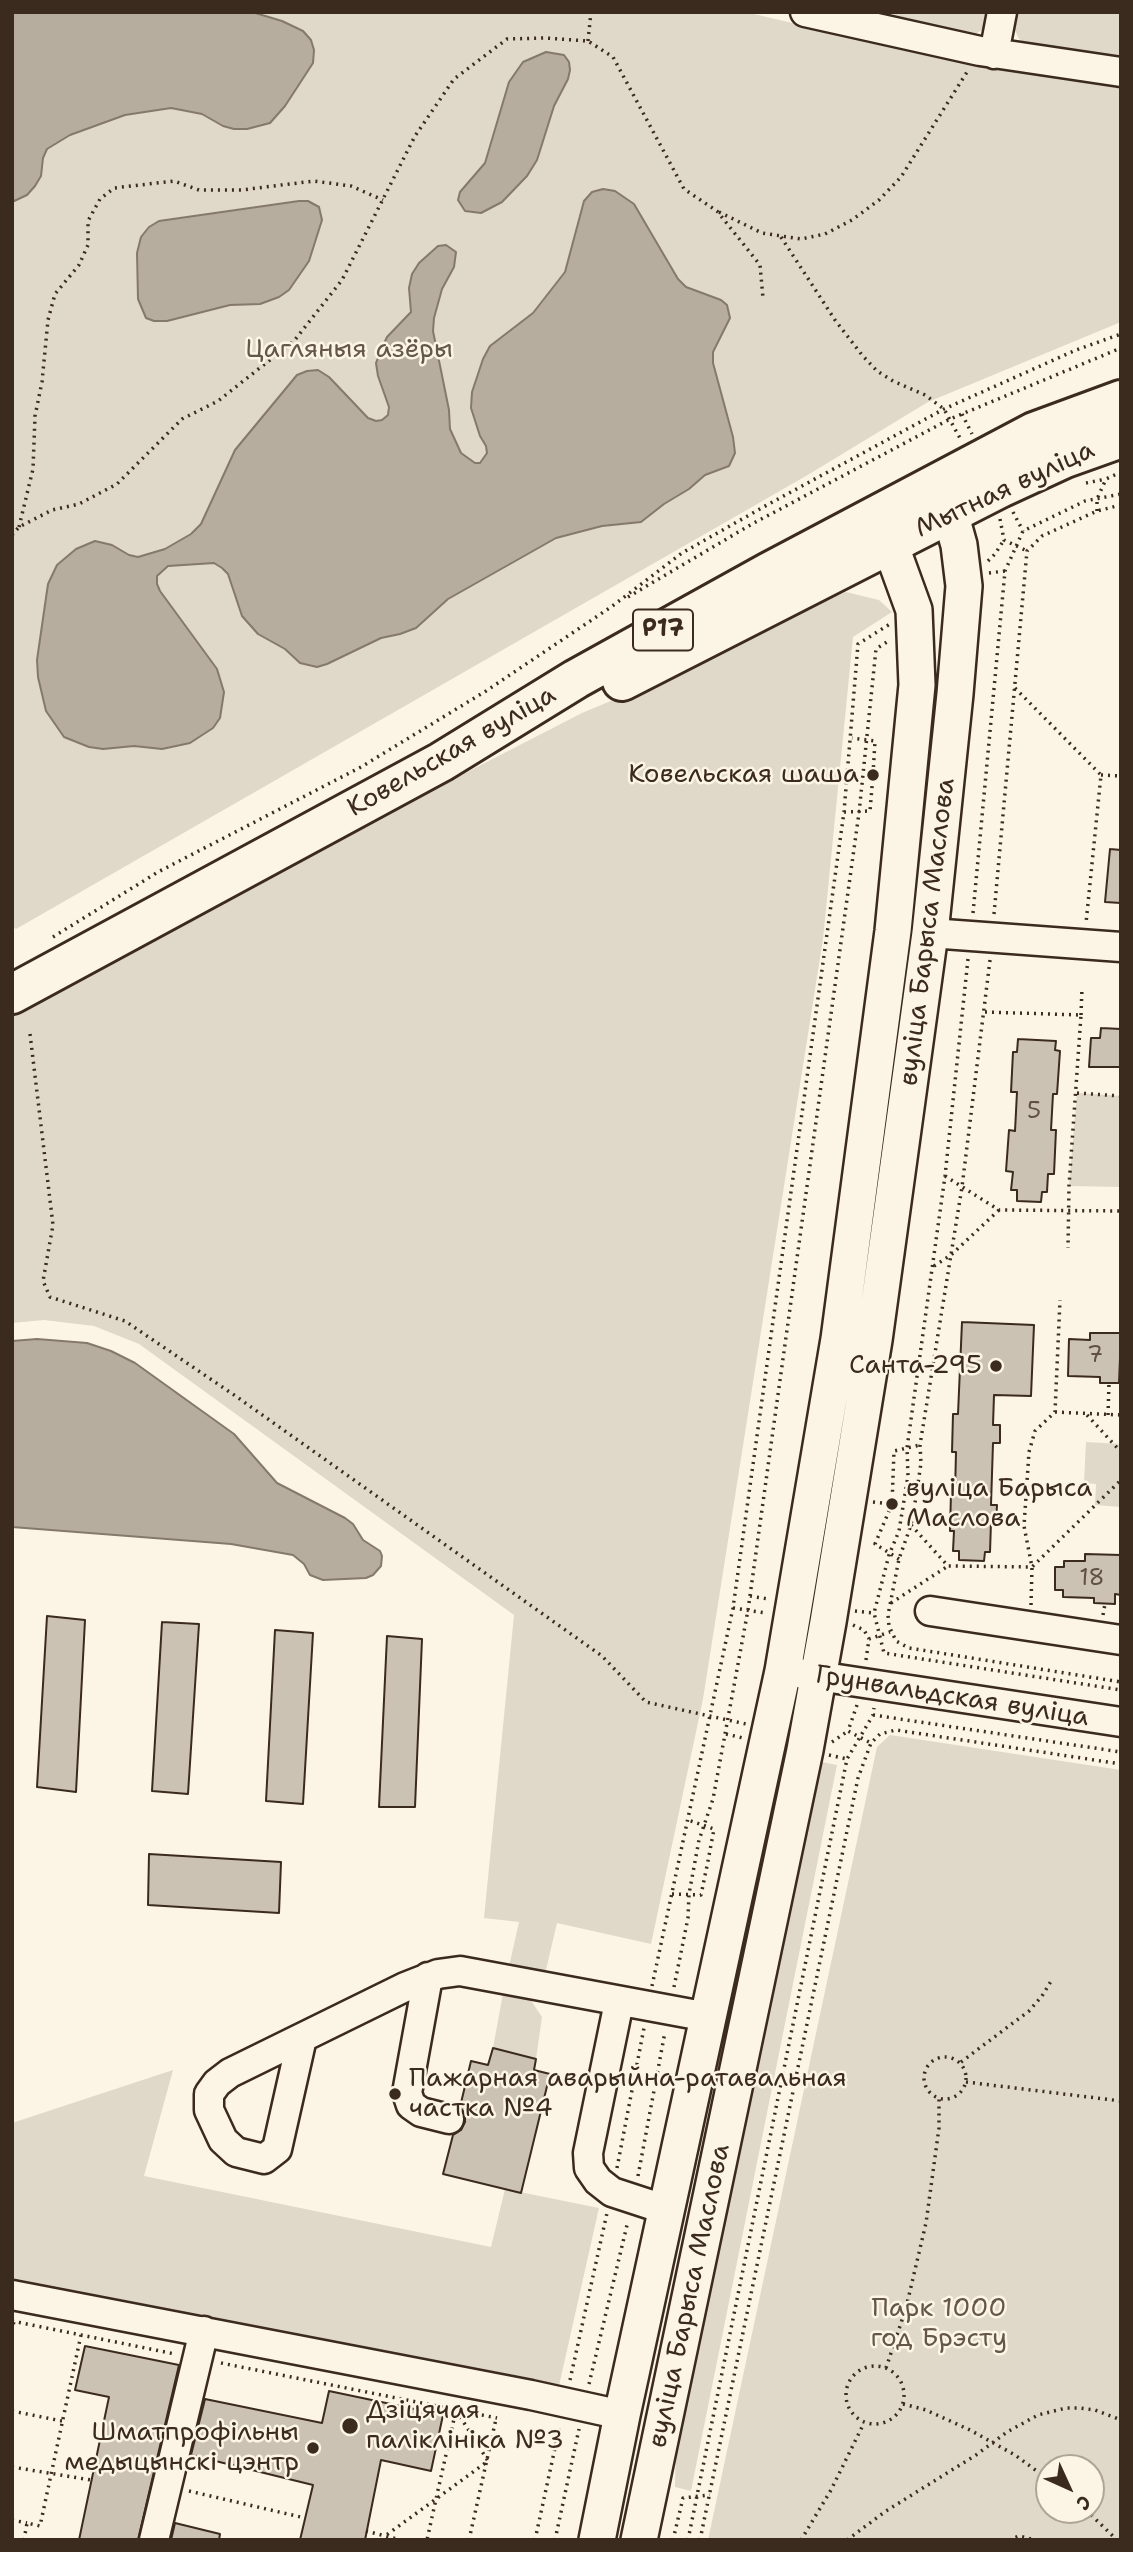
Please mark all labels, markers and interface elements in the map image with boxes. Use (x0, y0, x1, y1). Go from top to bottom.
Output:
park label: Цагляныя азёры (245, 334, 453, 366)
street label: Мытная вуліца (910, 435, 1100, 545)
road number: Р17 (633, 610, 693, 650)
street label: Ковельская вуліца (342, 680, 562, 824)
place label: Ковельская шаша (628, 759, 859, 791)
marker: Ковельская шаша (865, 767, 881, 783)
street label: вуліца Барыса Маслова (894, 776, 962, 1088)
house number: 5 (1027, 1098, 1041, 1126)
house number: 7 (1087, 1342, 1103, 1370)
place label: Санта-295 (849, 1350, 982, 1382)
marker: Санта-295 (988, 1358, 1004, 1374)
place label: вуліца Барыса Маслова (906, 1473, 1092, 1534)
marker: вуліца Барыса Маслова (884, 1496, 900, 1512)
house number: 18 (1079, 1565, 1105, 1593)
street label: Грунвальдская вуліца (813, 1660, 1091, 1734)
place label: Пажарная аварыйна-ратавальная частка №4 (409, 2063, 847, 2124)
marker: Пажарная аварыйна-ратавальная частка №4 (387, 2086, 403, 2102)
street label: вуліца Барыса Маслова (643, 2141, 737, 2451)
park label: Парк 1000 год Брэсту (871, 2293, 1007, 2354)
place label: Дзіцячая паліклініка №3 (366, 2395, 564, 2456)
marker: Дзіцячая паліклініка №3 (340, 2416, 360, 2436)
place label: Шматпрофільны медыцынскі цэнтр (64, 2417, 299, 2478)
marker: Шматпрофільны медыцынскі цэнтр (305, 2440, 321, 2456)
north arrow (1035, 2454, 1105, 2524)
text: С (1071, 2490, 1097, 2516)

